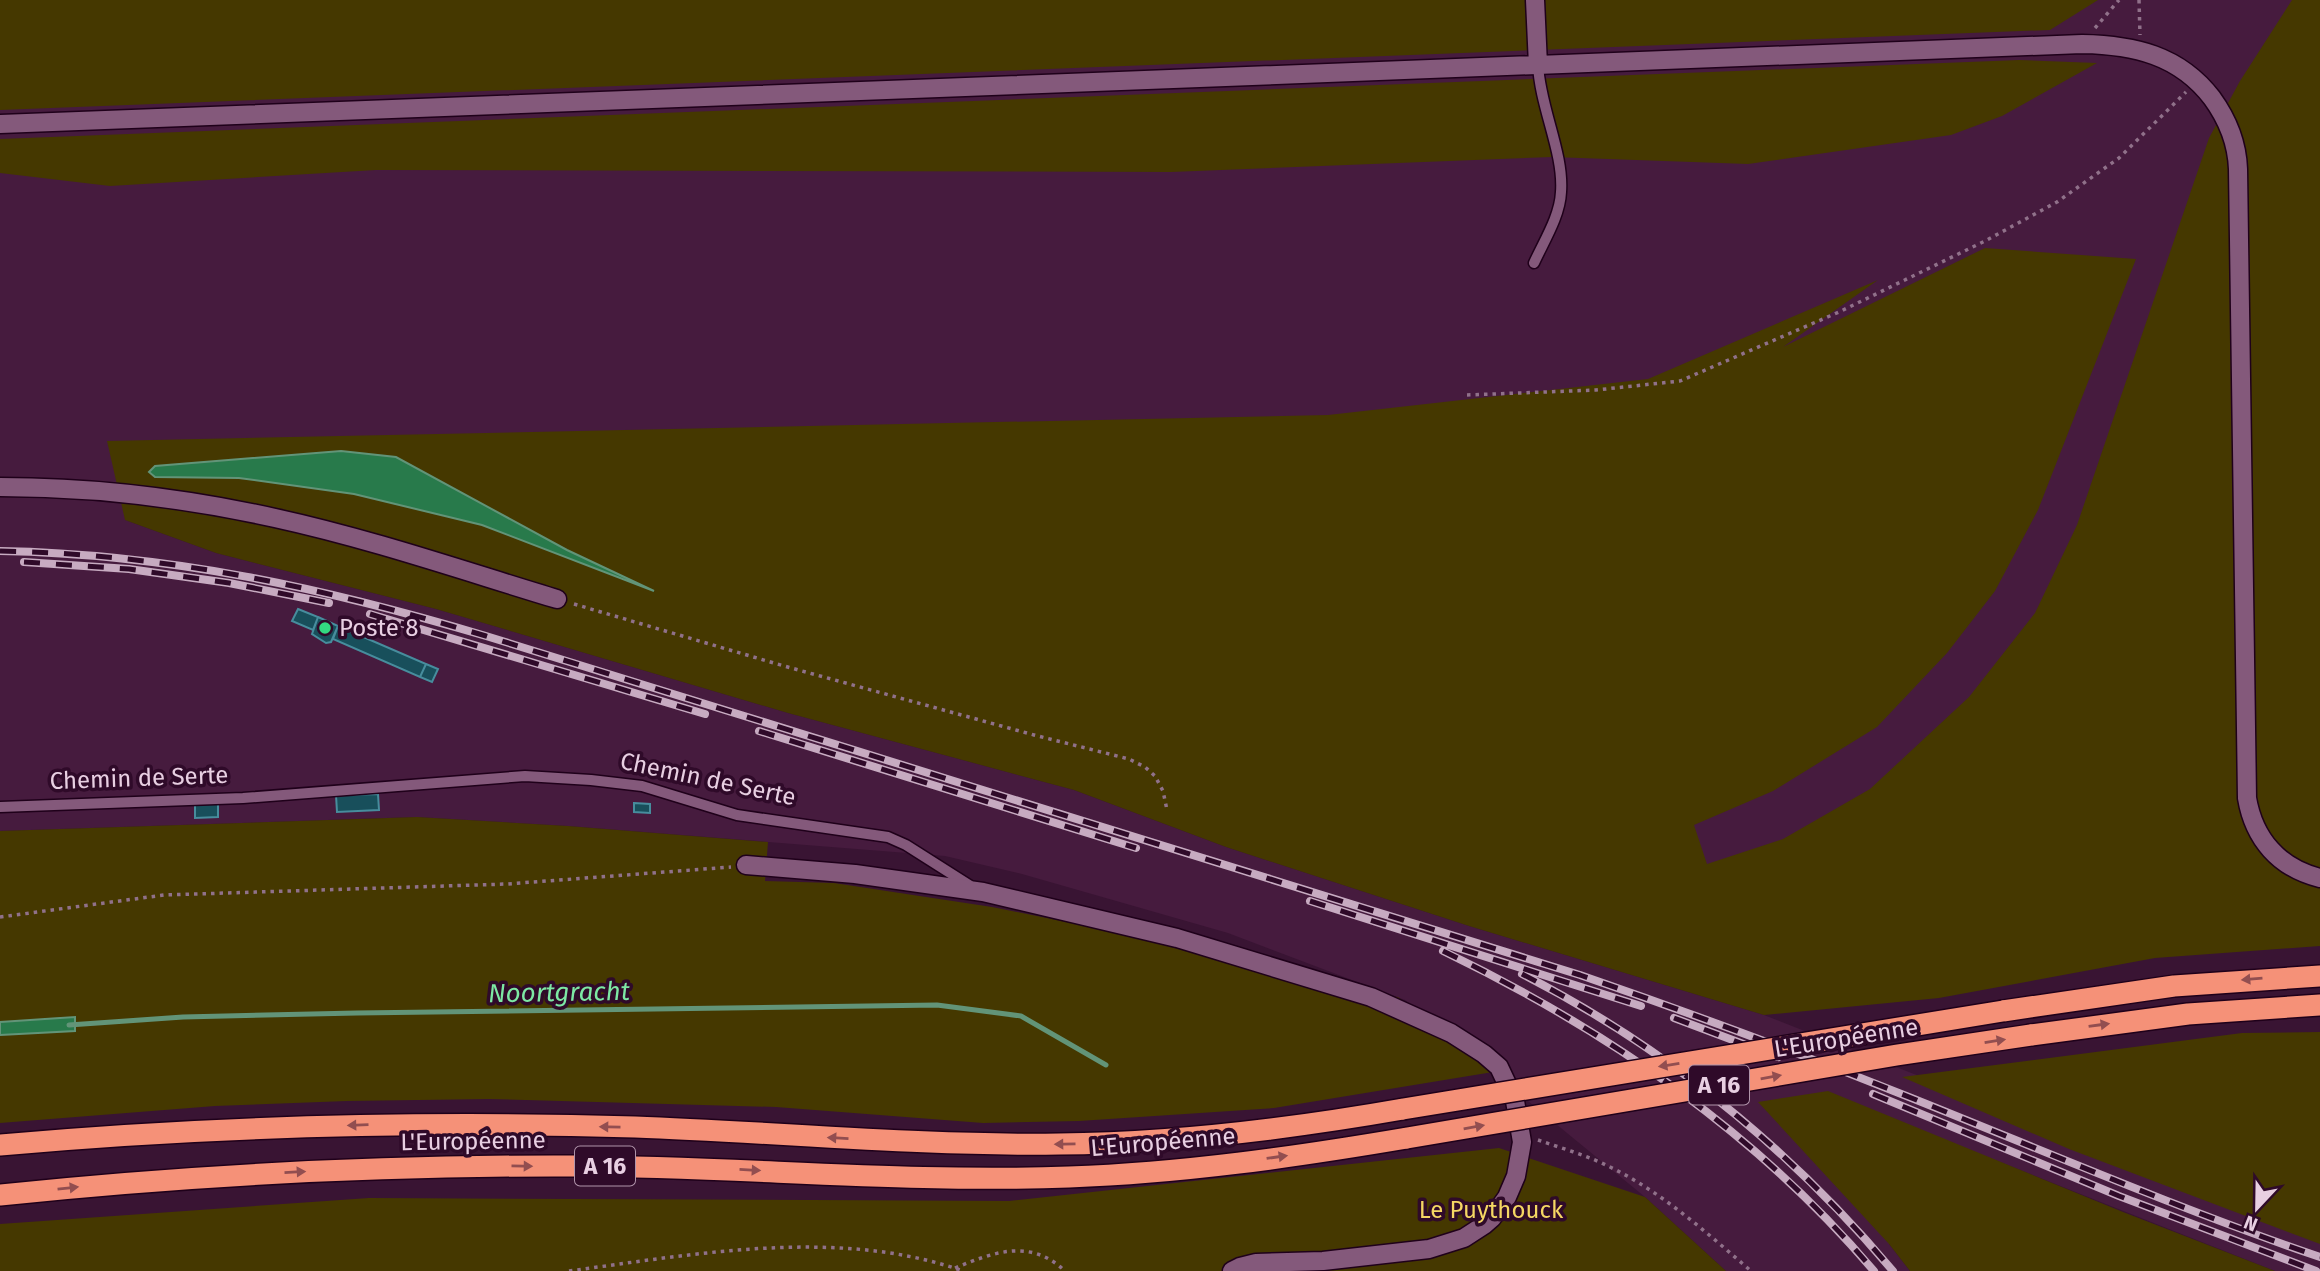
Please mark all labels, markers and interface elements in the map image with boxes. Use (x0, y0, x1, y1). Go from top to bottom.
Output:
place label: Poste 8 (339, 614, 418, 642)
marker: Poste 8 (317, 620, 333, 636)
street label: Chemin de Serte (618, 747, 798, 811)
street label: Chemin de Serte (49, 761, 229, 795)
one-way arrow (2241, 974, 2263, 985)
water label: Noortgracht (488, 976, 631, 1009)
street label: L'Européenne (1772, 1013, 1920, 1063)
one-way arrow (2088, 1019, 2110, 1030)
one-way arrow (1984, 1035, 2006, 1046)
one-way arrow (1658, 1060, 1680, 1071)
road number: A 16 (1689, 1066, 1749, 1104)
one-way arrow (1760, 1071, 1782, 1082)
one-way arrow (347, 1119, 369, 1131)
one-way arrow (599, 1121, 621, 1132)
one-way arrow (1463, 1121, 1485, 1132)
street label: L'Européenne (1089, 1122, 1237, 1162)
street label: L'Européenne (400, 1126, 546, 1156)
one-way arrow (826, 1132, 848, 1143)
one-way arrow (1054, 1138, 1076, 1150)
road number: A 16 (575, 1147, 635, 1186)
one-way arrow (1266, 1152, 1288, 1163)
one-way arrow (511, 1160, 533, 1172)
one-way arrow (739, 1165, 761, 1176)
one-way arrow (284, 1166, 306, 1177)
north arrow (2222, 1173, 2292, 1243)
one-way arrow (57, 1182, 79, 1193)
park label: Le Puythouck (1419, 1196, 1564, 1224)
text: N (2241, 1210, 2261, 1236)

